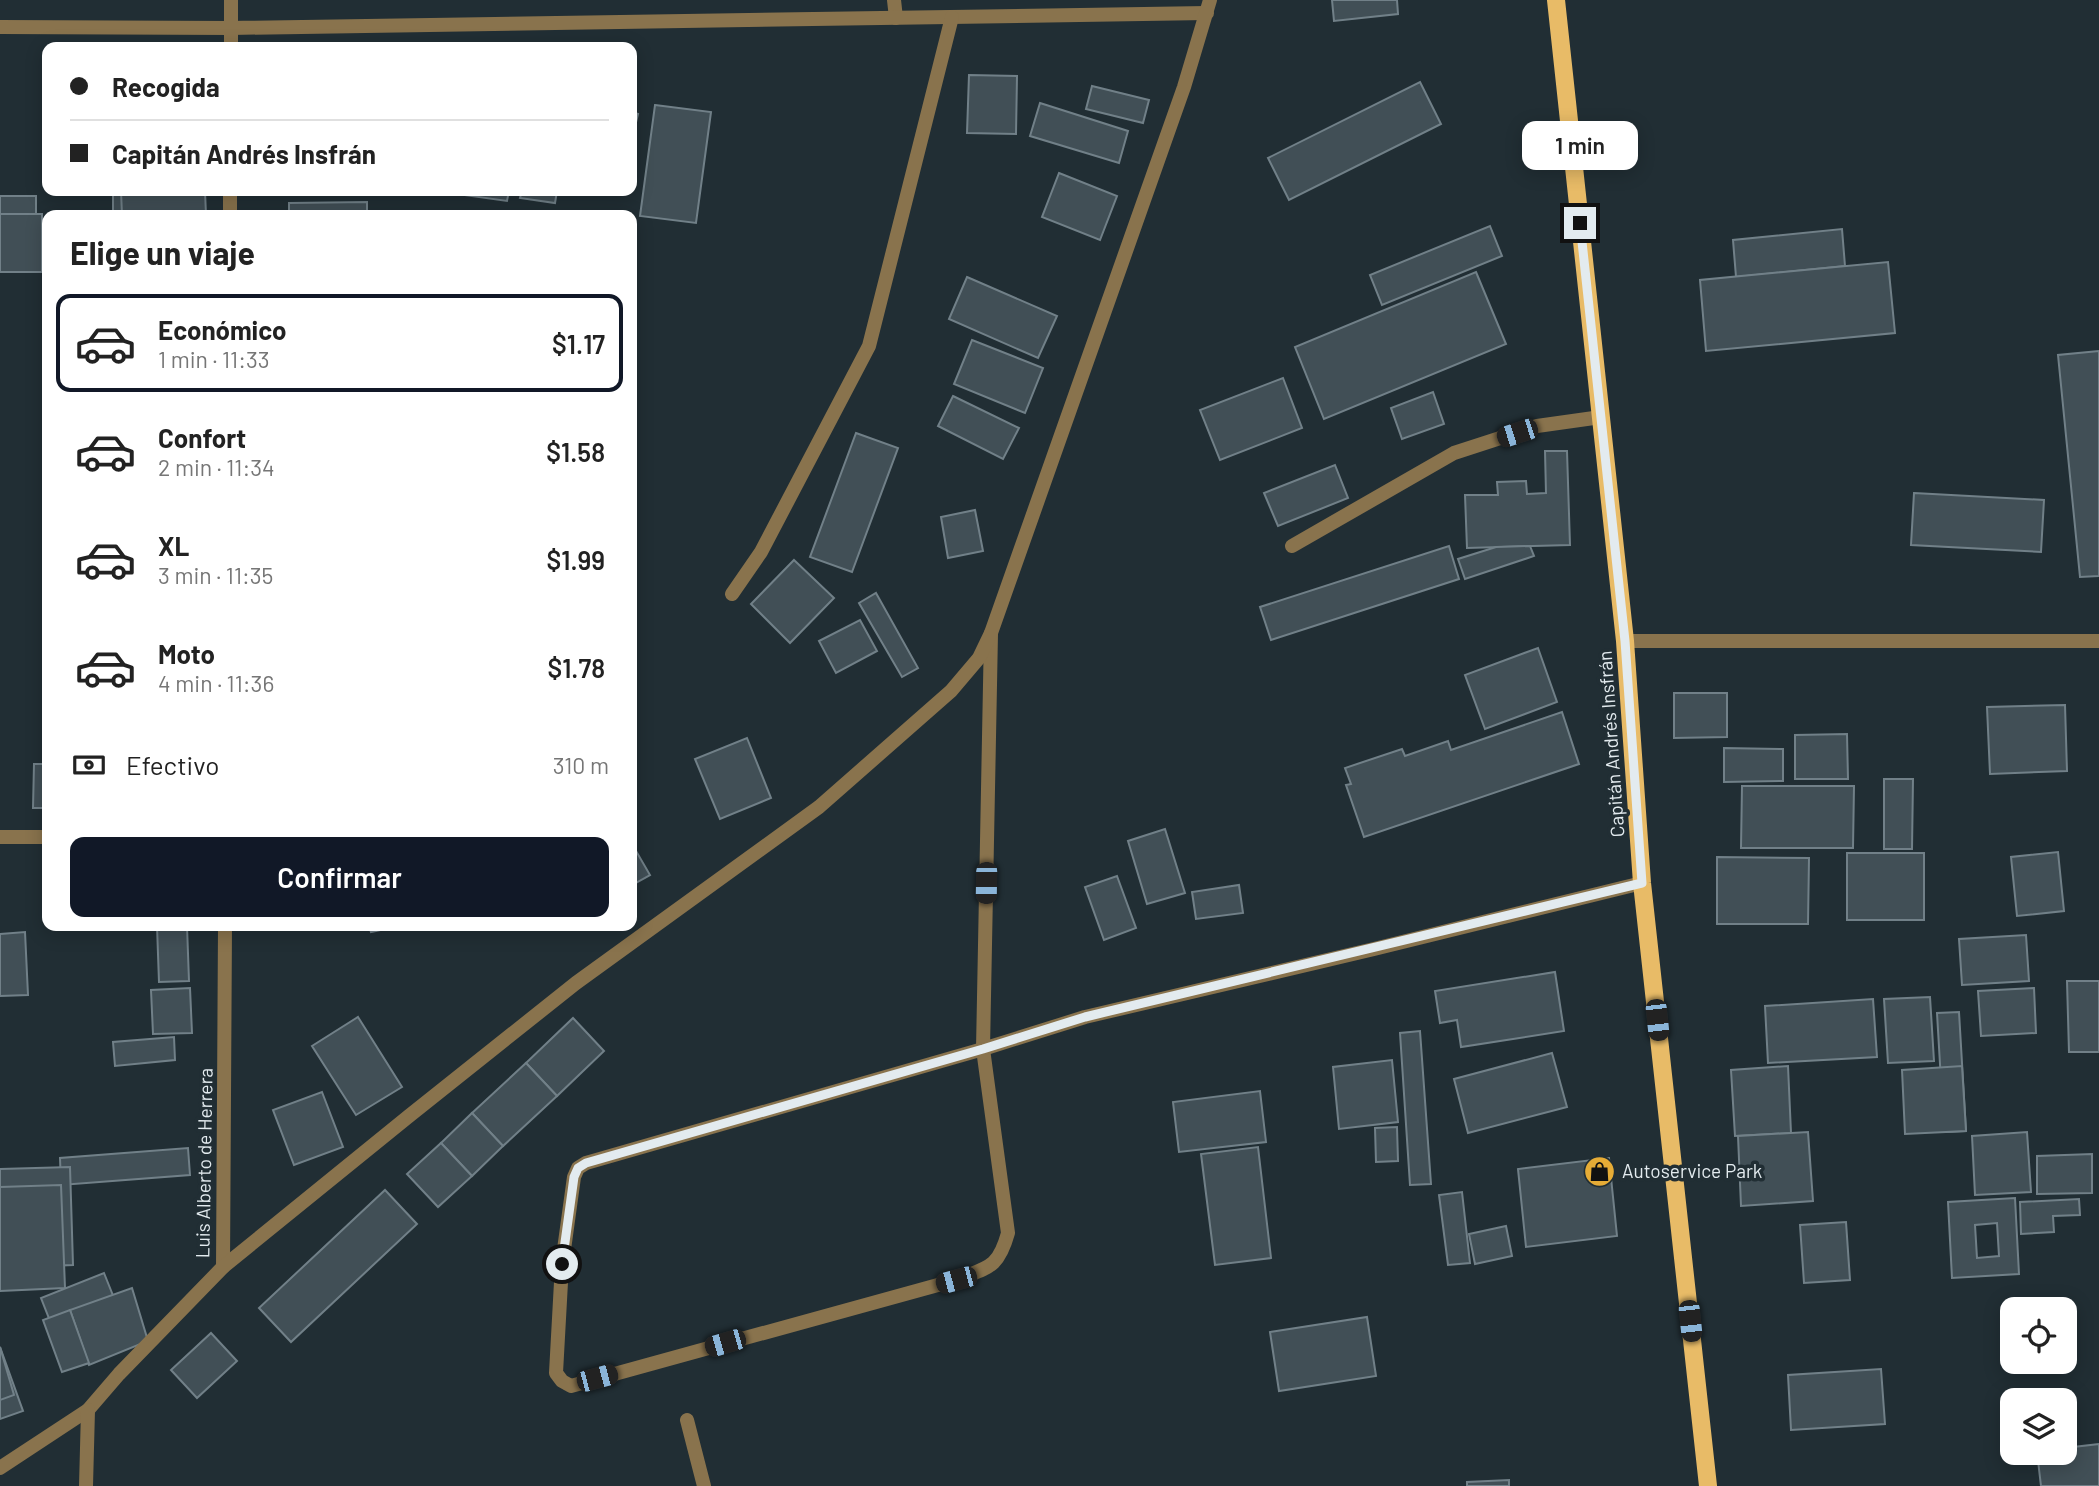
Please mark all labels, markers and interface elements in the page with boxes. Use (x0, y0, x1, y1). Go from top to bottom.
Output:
text: Recogida (112, 71, 220, 102)
callout: 1 min (1522, 122, 1638, 170)
text: 1 min (1555, 131, 1605, 159)
text: Capitán Andrés Insfrán (112, 138, 376, 169)
route end (1564, 207, 1596, 239)
text: Elige un viaje (70, 233, 255, 271)
icon: car (74, 312, 137, 375)
text: Económico (158, 314, 287, 345)
text: $1.17 (552, 328, 605, 359)
text: 1 min · 11:33 (158, 345, 270, 373)
car (1494, 417, 1541, 449)
icon: car (74, 420, 137, 483)
text: Confort (158, 422, 246, 453)
text: $1.58 (546, 436, 605, 467)
text: 2 min · 11:34 (158, 453, 275, 481)
icon: car (74, 528, 137, 591)
text: XL (158, 530, 189, 561)
text: $1.99 (547, 544, 605, 575)
text: 3 min · 11:35 (158, 561, 273, 589)
icon: car (74, 636, 137, 699)
text: Moto (158, 638, 215, 669)
street label: Capitán Andrés Insfrán (1593, 650, 1628, 838)
text: $1.78 (547, 652, 605, 683)
text: 4 min · 11:36 (158, 669, 274, 697)
icon: cash (70, 746, 108, 784)
text: Efectivo (126, 749, 219, 780)
text: 310 m (553, 751, 609, 779)
button: Confirmar (70, 837, 609, 917)
car (976, 862, 997, 904)
car (1645, 998, 1670, 1042)
street label: Luis Alberto de Herrera (190, 1068, 217, 1258)
shop icon: Autoservice Park (1582, 1154, 1616, 1188)
place label: Autoservice Park (1622, 1159, 1762, 1182)
route start (546, 1248, 578, 1280)
car (933, 1264, 980, 1296)
map controls (2000, 1297, 2077, 1465)
button: locate (2000, 1297, 2077, 1374)
car (1678, 1299, 1703, 1343)
car (702, 1327, 749, 1359)
car (574, 1362, 621, 1394)
button: layers (2000, 1388, 2077, 1465)

